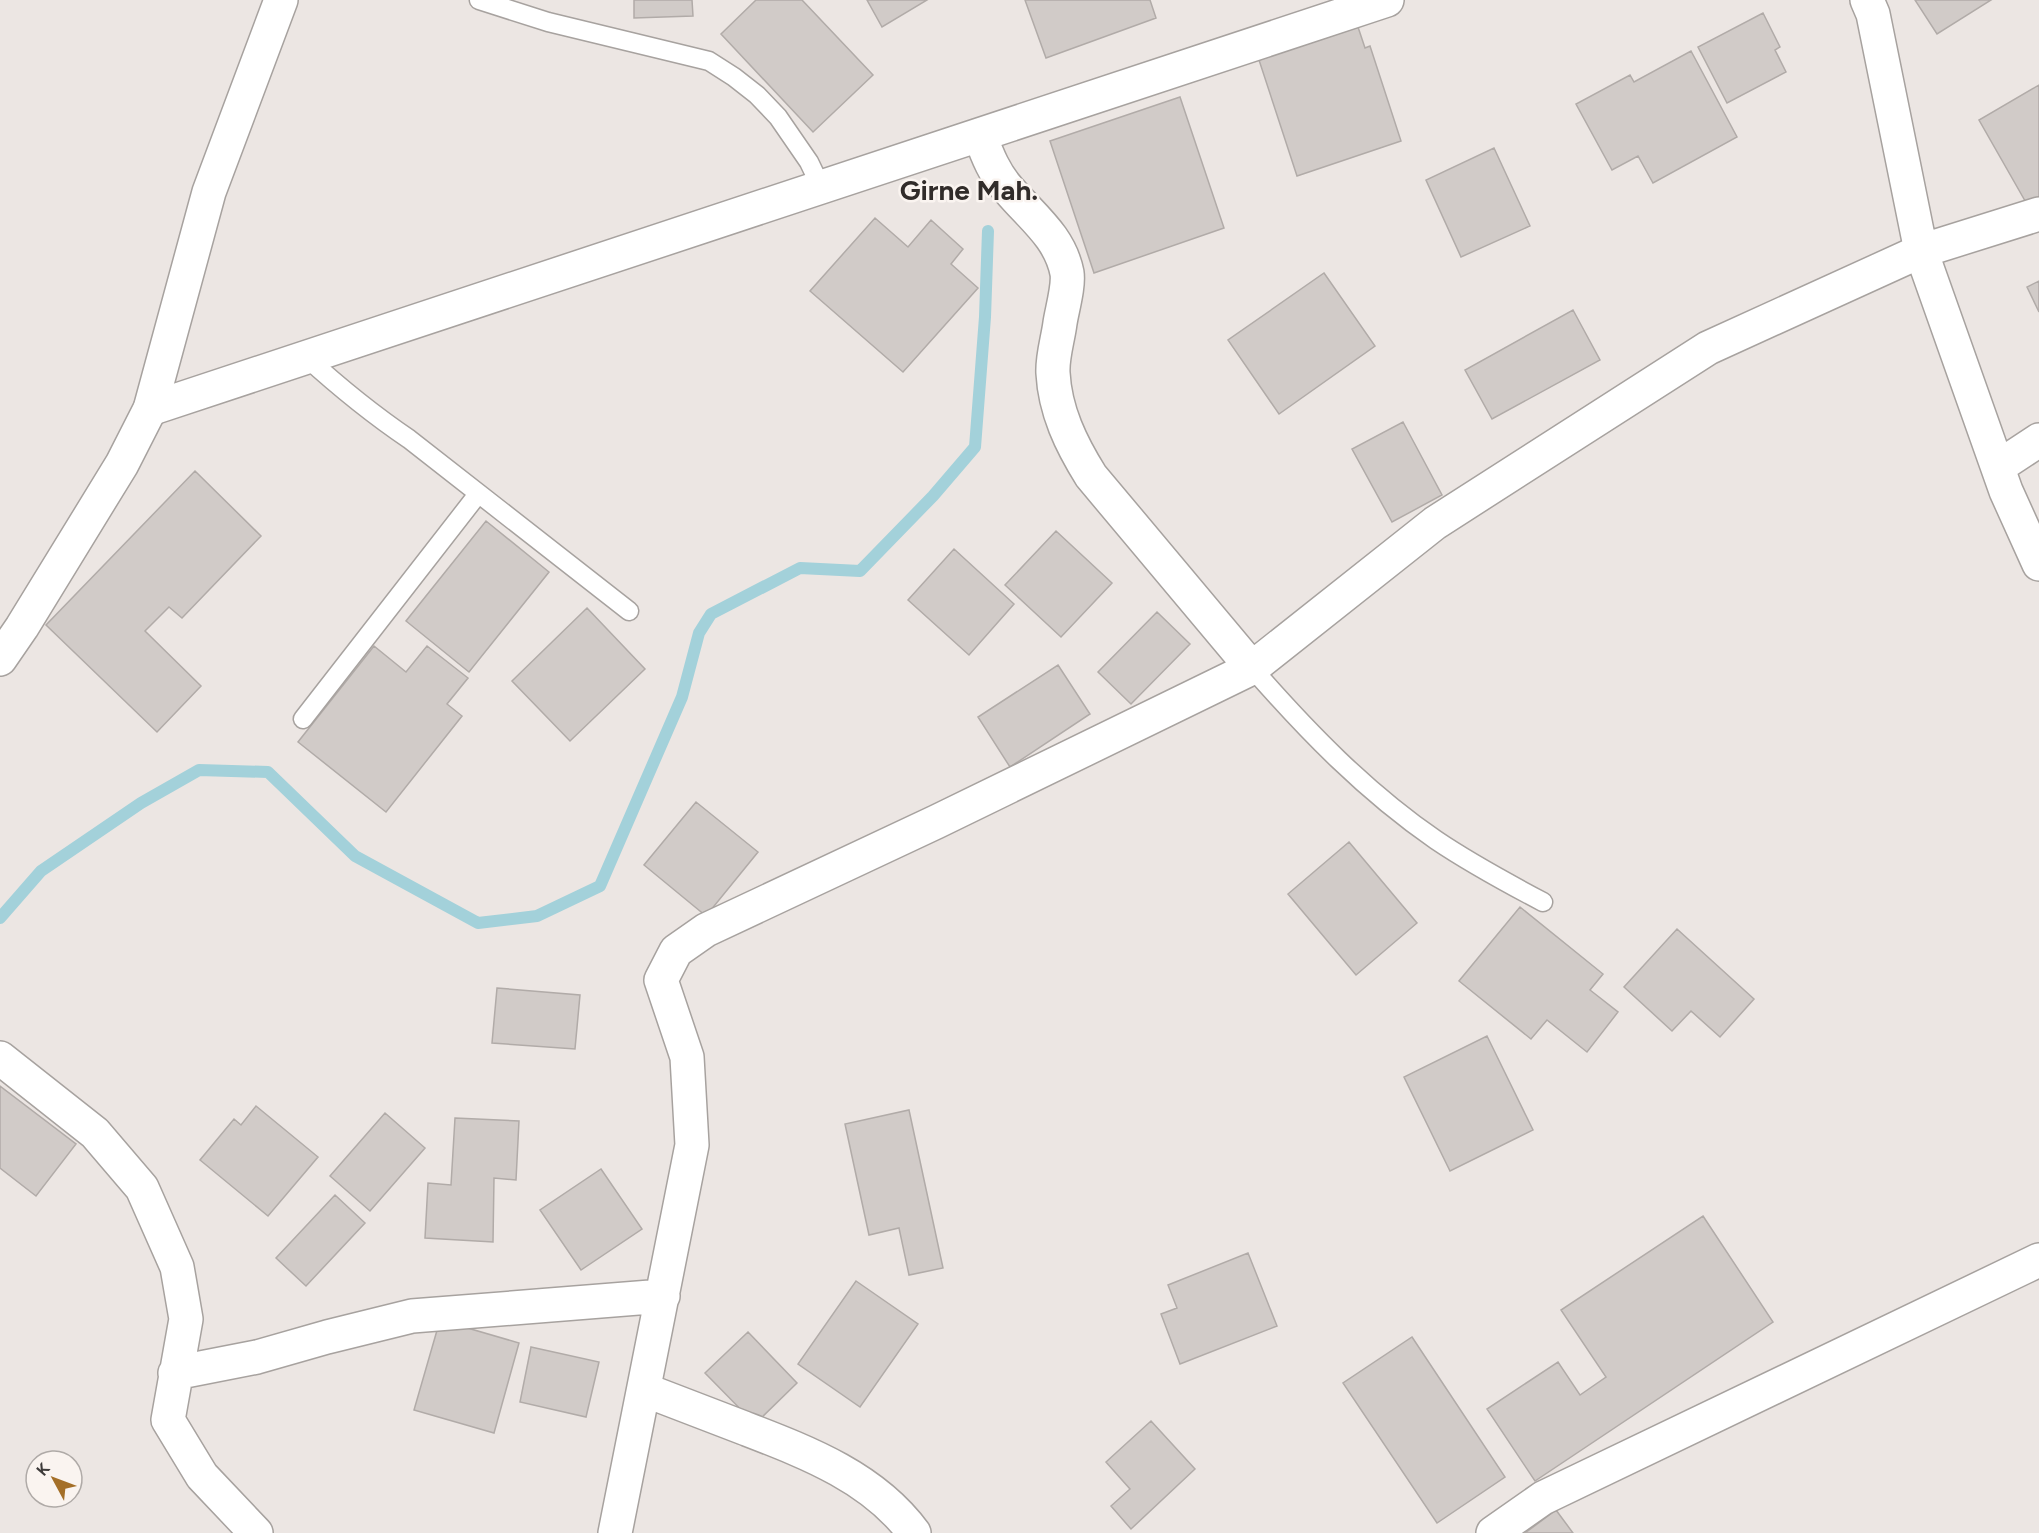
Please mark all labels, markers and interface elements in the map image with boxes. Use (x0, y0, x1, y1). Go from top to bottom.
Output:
district label: Girne Mah. (900, 173, 1038, 207)
north arrow (24, 1449, 84, 1509)
text: K (32, 1459, 54, 1480)

